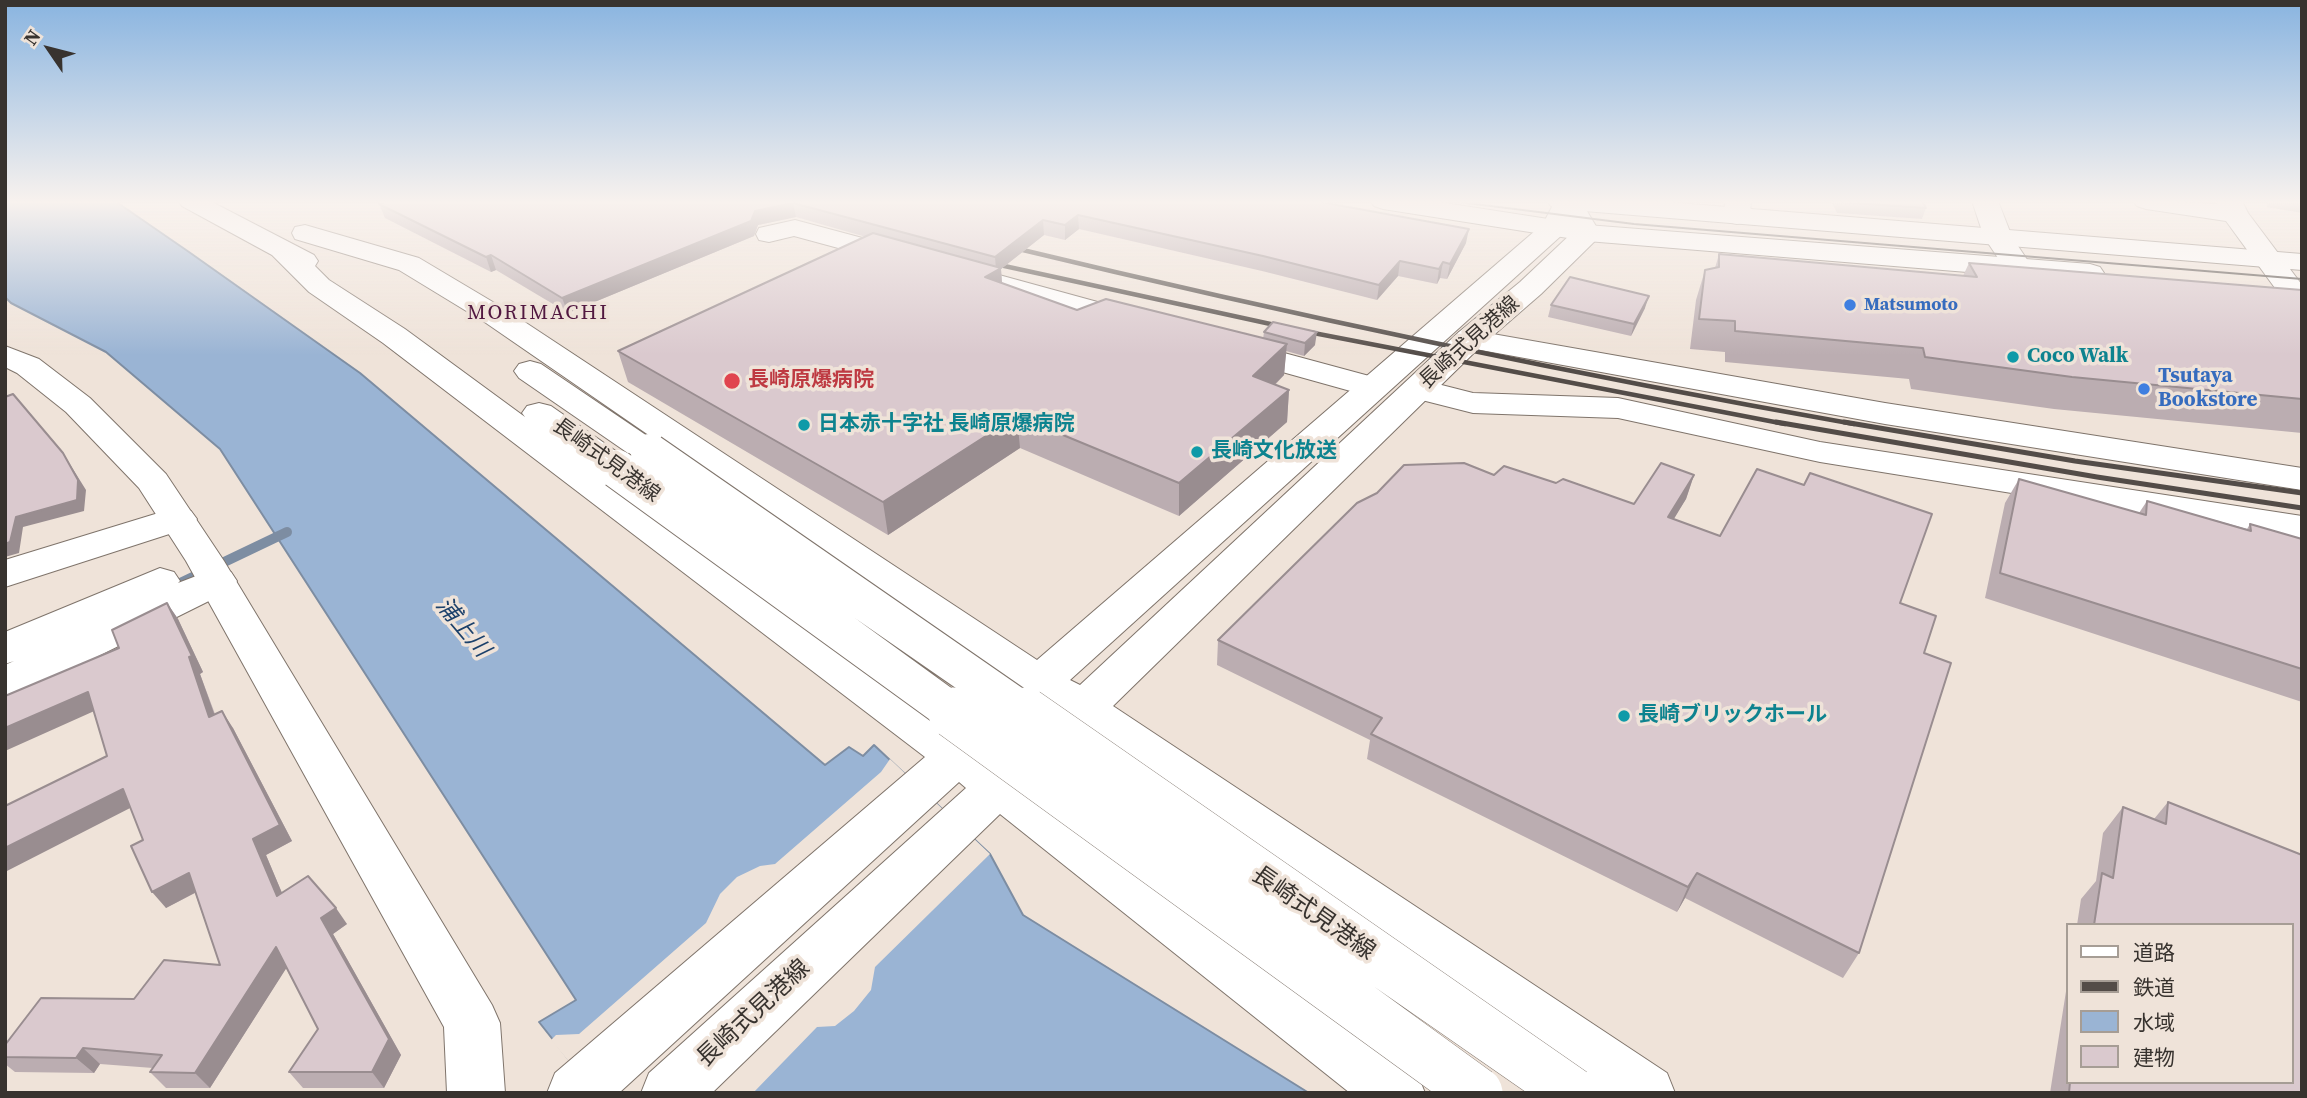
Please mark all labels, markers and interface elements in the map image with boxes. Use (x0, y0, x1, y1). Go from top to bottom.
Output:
north arrow (14, 14, 84, 84)
text: N (17, 24, 46, 50)
street label: 長崎式見港線 (1415, 291, 1525, 395)
place label: Matsumoto (1864, 294, 1958, 316)
marker: Matsumoto (1842, 297, 1858, 313)
district label: MORIMACHI (468, 301, 608, 327)
place label: Coco Walk (2027, 344, 2128, 370)
marker: Coco Walk (2005, 349, 2021, 365)
place label: Tsutaya Bookstore (2158, 364, 2257, 414)
place label: 長崎原爆病院 (748, 368, 874, 394)
marker: 長崎原爆病院 (722, 371, 742, 391)
marker: Tsutaya Bookstore (2136, 381, 2152, 397)
place label: 日本赤十字社 長崎原爆病院 (818, 412, 1074, 438)
street label: 長崎式見港線 (548, 414, 664, 508)
marker: 日本赤十字社 長崎原爆病院 (796, 417, 812, 433)
place label: 長崎文化放送 (1211, 439, 1337, 465)
marker: 長崎文化放送 (1189, 444, 1205, 460)
water label: 浦上川 (429, 593, 495, 663)
place label: 長崎ブリックホール (1638, 703, 1827, 729)
marker: 長崎ブリックホール (1616, 708, 1632, 724)
street label: 長崎式見港線 (1246, 861, 1380, 967)
legend (2066, 923, 2293, 1084)
text: 道路 (2133, 938, 2175, 967)
street label: 長崎式見港線 (692, 954, 816, 1074)
text: 鉄道 (2133, 973, 2175, 1002)
text: 水域 (2133, 1008, 2175, 1037)
text: 建物 (2133, 1043, 2175, 1072)

